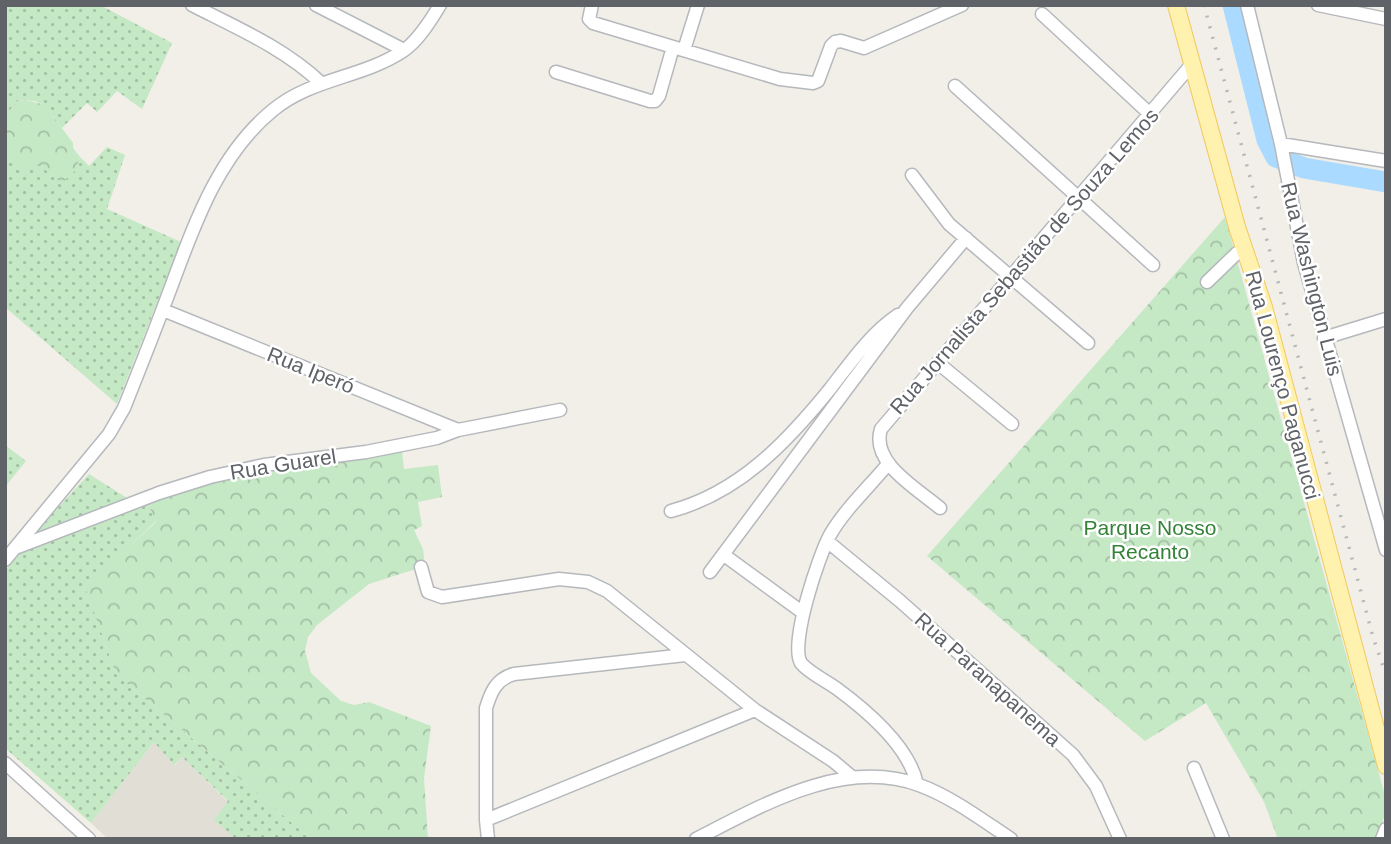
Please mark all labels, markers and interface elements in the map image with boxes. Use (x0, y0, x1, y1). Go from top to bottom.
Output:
street label: Rua Jornalista Sebastião de Souza Lemos (885, 104, 1163, 418)
street label: Rua Washington Luis (1277, 180, 1347, 378)
street label: Rua Lourenço Paganucci (1241, 268, 1325, 502)
street label: Rua Iperó (264, 342, 358, 398)
street label: Rua Guarel (228, 444, 338, 484)
park label: Parque Nosso Recanto (1083, 516, 1217, 563)
street label: Rua Paranapanema (910, 608, 1066, 751)

